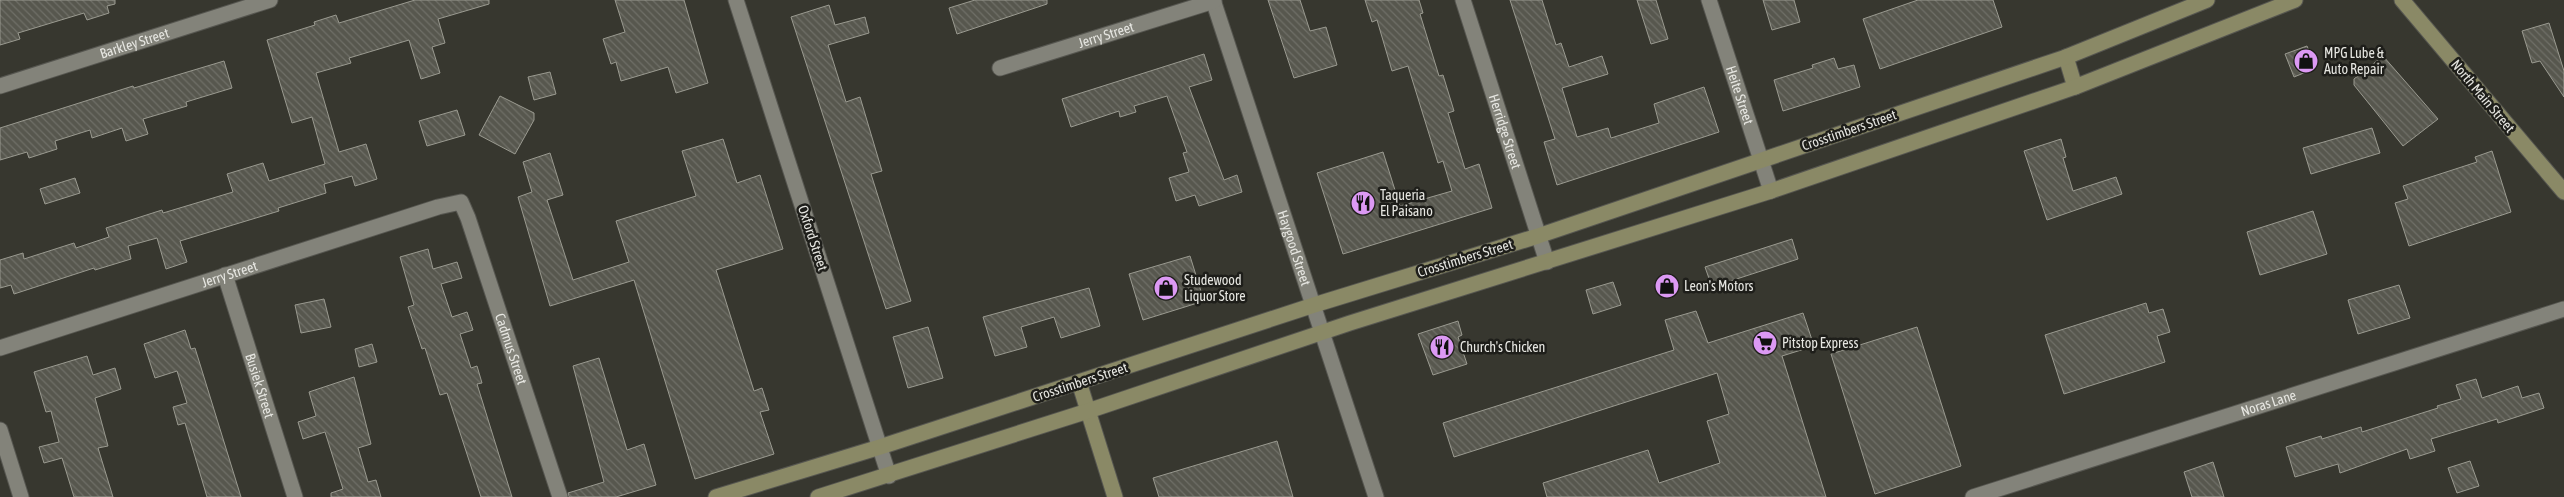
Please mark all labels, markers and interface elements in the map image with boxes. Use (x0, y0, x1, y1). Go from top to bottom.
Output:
street label: Jerry Street (1076, 19, 1136, 51)
street label: Barkley Street (98, 25, 171, 62)
place label: MPG Lube & Auto Repair (2324, 45, 2385, 77)
shop icon: MPG Lube & Auto Repair (2293, 48, 2319, 74)
street label: North Main Street (2448, 56, 2518, 136)
street label: Heite Street (1723, 64, 1757, 126)
street label: Herridge Street (1486, 92, 1525, 171)
street label: Crosstimbers Street (1800, 106, 1898, 154)
place label: Taqueria El Paisano (1380, 187, 1433, 219)
restaurant icon: Taqueria El Paisano (1350, 190, 1376, 216)
street label: Oxford Street (795, 203, 831, 273)
street label: Haygood Street (1274, 208, 1314, 288)
street label: Crosstimbers Street (1415, 236, 1515, 280)
street label: Jerry Street (200, 258, 259, 291)
place label: Studewood Liquor Store (1184, 272, 1246, 304)
shop icon: Leon's Motors (1654, 273, 1680, 299)
shop icon: Studewood Liquor Store (1153, 275, 1179, 301)
place label: Leon's Motors (1684, 278, 1754, 294)
street label: Cadmus Street (492, 311, 530, 387)
supermarket icon: Pitstop Express (1752, 330, 1778, 356)
restaurant icon: Church's Chicken (1429, 334, 1455, 360)
place label: Pitstop Express (1782, 335, 1858, 351)
place label: Church's Chicken (1460, 339, 1545, 355)
street label: Busiek Street (242, 351, 278, 420)
street label: Crosstimbers Street (1030, 359, 1130, 405)
street label: Noras Lane (2239, 387, 2298, 419)

